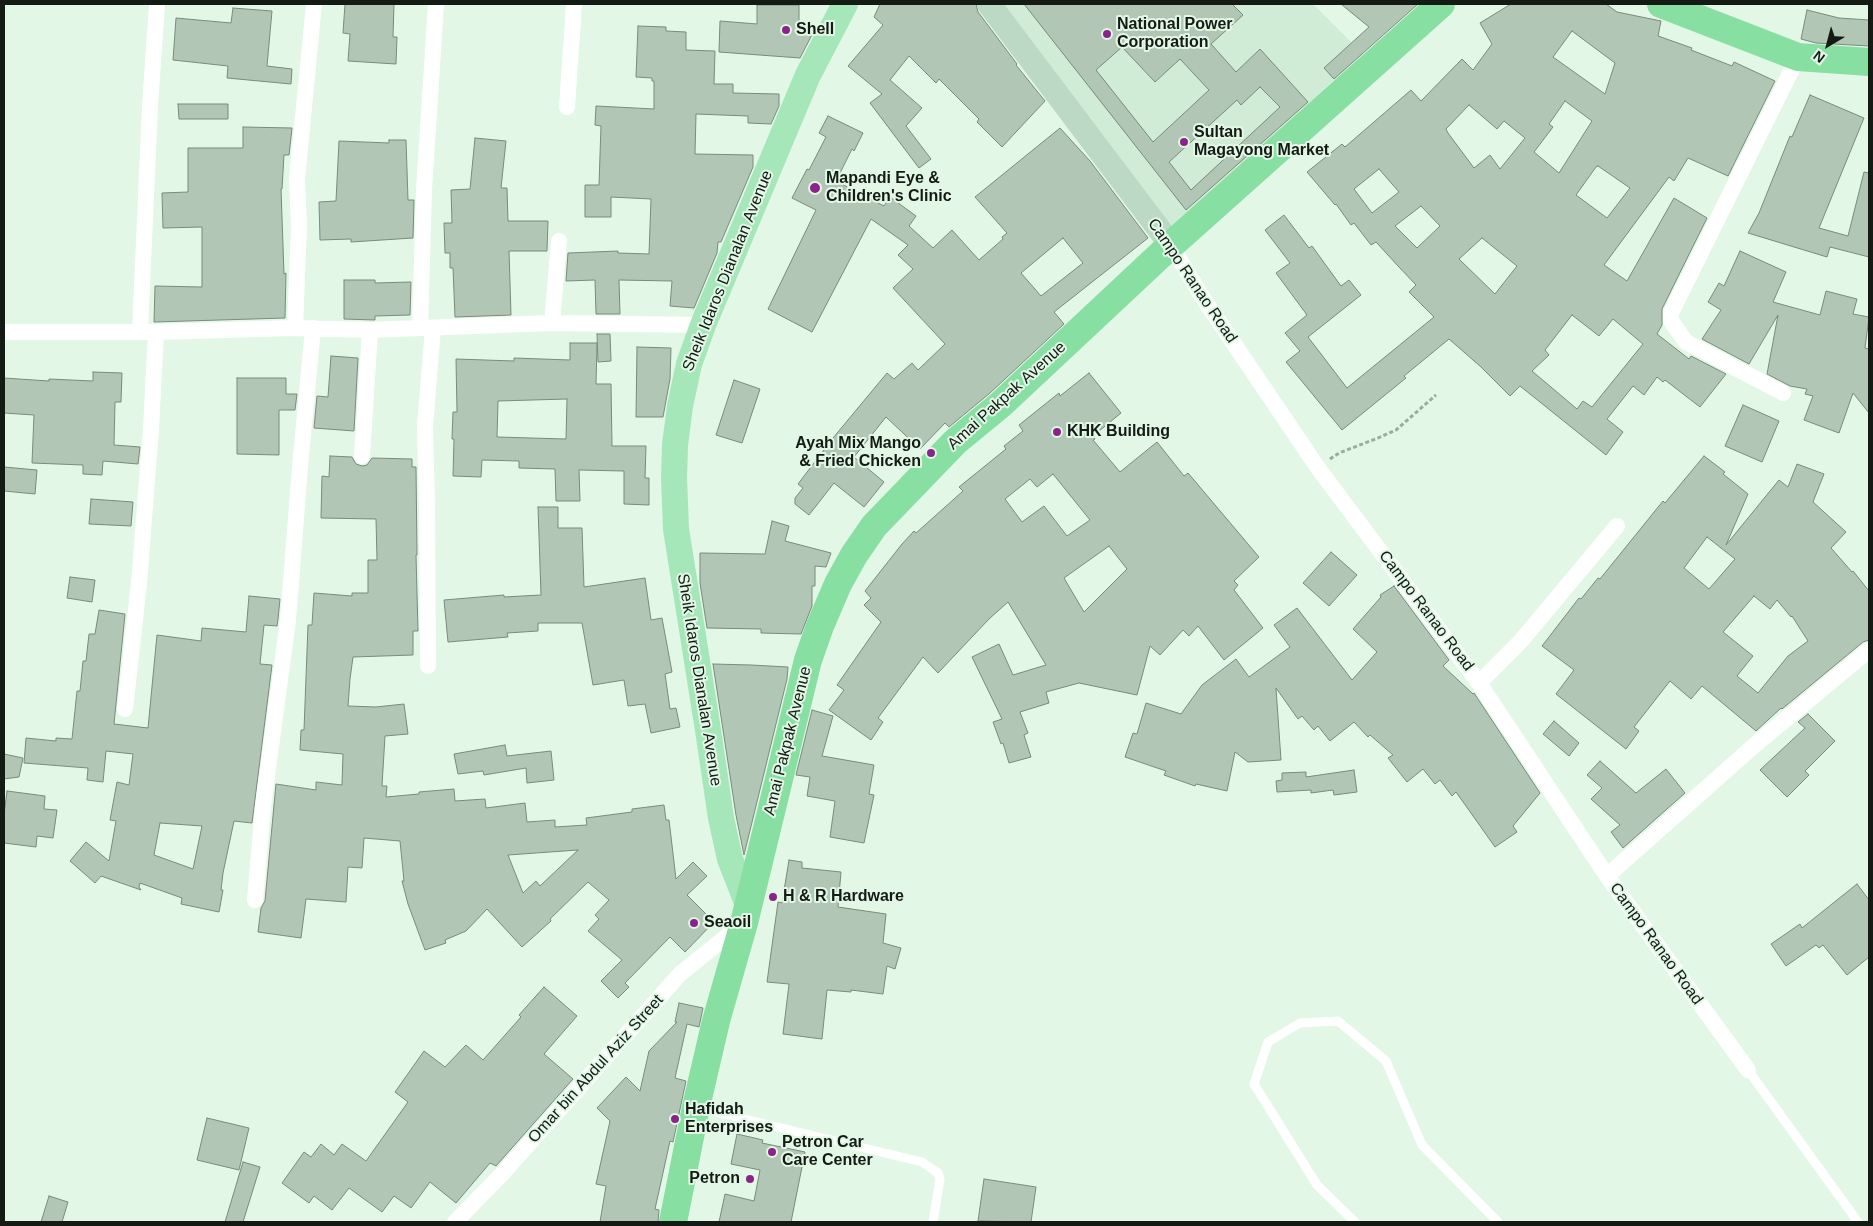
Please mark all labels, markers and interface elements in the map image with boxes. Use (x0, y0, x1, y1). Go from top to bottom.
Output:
place label: National Power Corporation (1117, 15, 1233, 53)
place label: Shell (796, 20, 834, 40)
north arrow (1803, 20, 1853, 70)
marker: Shell (780, 24, 792, 36)
marker: National Power Corporation (1101, 28, 1113, 40)
text: N (1810, 48, 1828, 66)
place label: Sultan Magayong Market (1194, 123, 1329, 161)
marker: Sultan Magayong Market (1178, 136, 1190, 148)
street label: Sheik Idaros Dianalan Avenue (679, 168, 777, 374)
place label: Mapandi Eye & Children's Clinic (826, 169, 952, 207)
marker: Mapandi Eye & Children's Clinic (808, 181, 822, 195)
street label: Campo Ranao Road (1143, 215, 1241, 347)
street label: Amai Pakpak Avenue (944, 338, 1070, 454)
place label: KHK Building (1067, 422, 1170, 442)
marker: KHK Building (1051, 426, 1063, 438)
place label: Ayah Mix Mango & Fried Chicken (795, 434, 921, 472)
marker: Ayah Mix Mango & Fried Chicken (925, 447, 937, 459)
street label: Campo Ranao Road (1374, 547, 1478, 675)
street label: Sheik Idaros Dianalan Avenue (673, 572, 725, 788)
street label: Amai Pakpak Avenue (760, 665, 816, 817)
street label: Campo Ranao Road (1605, 879, 1707, 1009)
place label: H & R Hardware (783, 887, 904, 907)
marker: H & R Hardware (767, 891, 779, 903)
place label: Seaoil (704, 913, 751, 933)
marker: Seaoil (688, 917, 700, 929)
street label: Omar bin Abdul Aziz Street (524, 991, 668, 1147)
place label: Hafidah Enterprises (685, 1100, 773, 1138)
marker: Hafidah Enterprises (669, 1113, 681, 1125)
place label: Petron Car Care Center (782, 1133, 873, 1171)
marker: Petron Car Care Center (766, 1146, 778, 1158)
place label: Petron (689, 1169, 740, 1189)
marker: Petron (744, 1173, 756, 1185)

